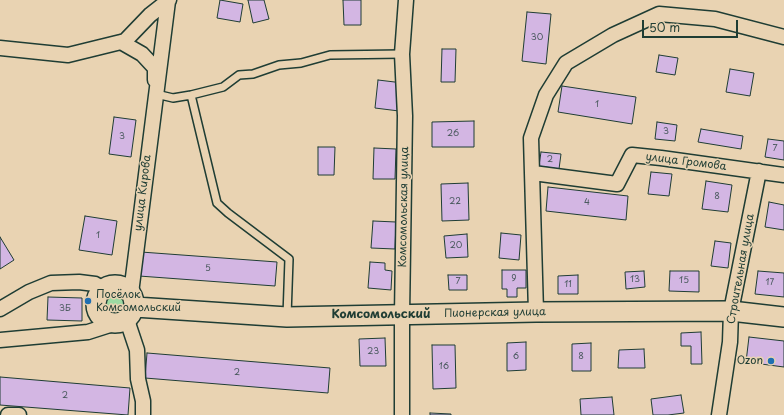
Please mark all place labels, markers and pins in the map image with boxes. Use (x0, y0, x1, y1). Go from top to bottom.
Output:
place label: Посёлок Комсомольский (96, 288, 181, 314)
marker: Посёлок Комсомольский (83, 296, 93, 306)
place label: Ozon (737, 354, 763, 368)
marker: Ozon (766, 356, 776, 366)

